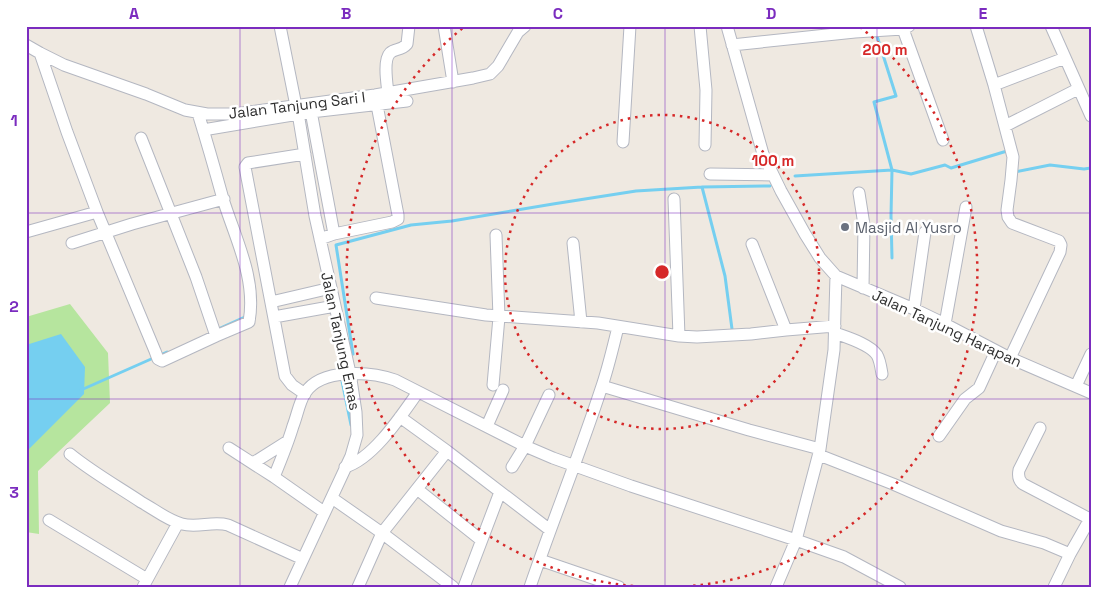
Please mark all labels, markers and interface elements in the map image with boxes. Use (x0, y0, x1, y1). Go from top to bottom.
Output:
text: A (129, 3, 139, 24)
text: B (341, 3, 351, 24)
text: C (553, 3, 563, 24)
text: D (766, 3, 776, 24)
text: E (979, 3, 988, 24)
text: 200 m (863, 40, 907, 59)
street label: Jalan Tanjung Sari I (228, 87, 366, 123)
text: 1 (10, 110, 18, 131)
text: 100 m (752, 151, 794, 170)
place label: Masjid Al Yusro (855, 218, 962, 237)
marker: Masjid Al Yusro (839, 221, 851, 233)
centre of rings (653, 263, 671, 281)
street label: Jalan Tanjung Emas (317, 270, 365, 412)
street label: Jalan Tanjung Harapan (869, 285, 1025, 371)
text: 2 (9, 296, 19, 317)
text: 3 (9, 482, 19, 503)

